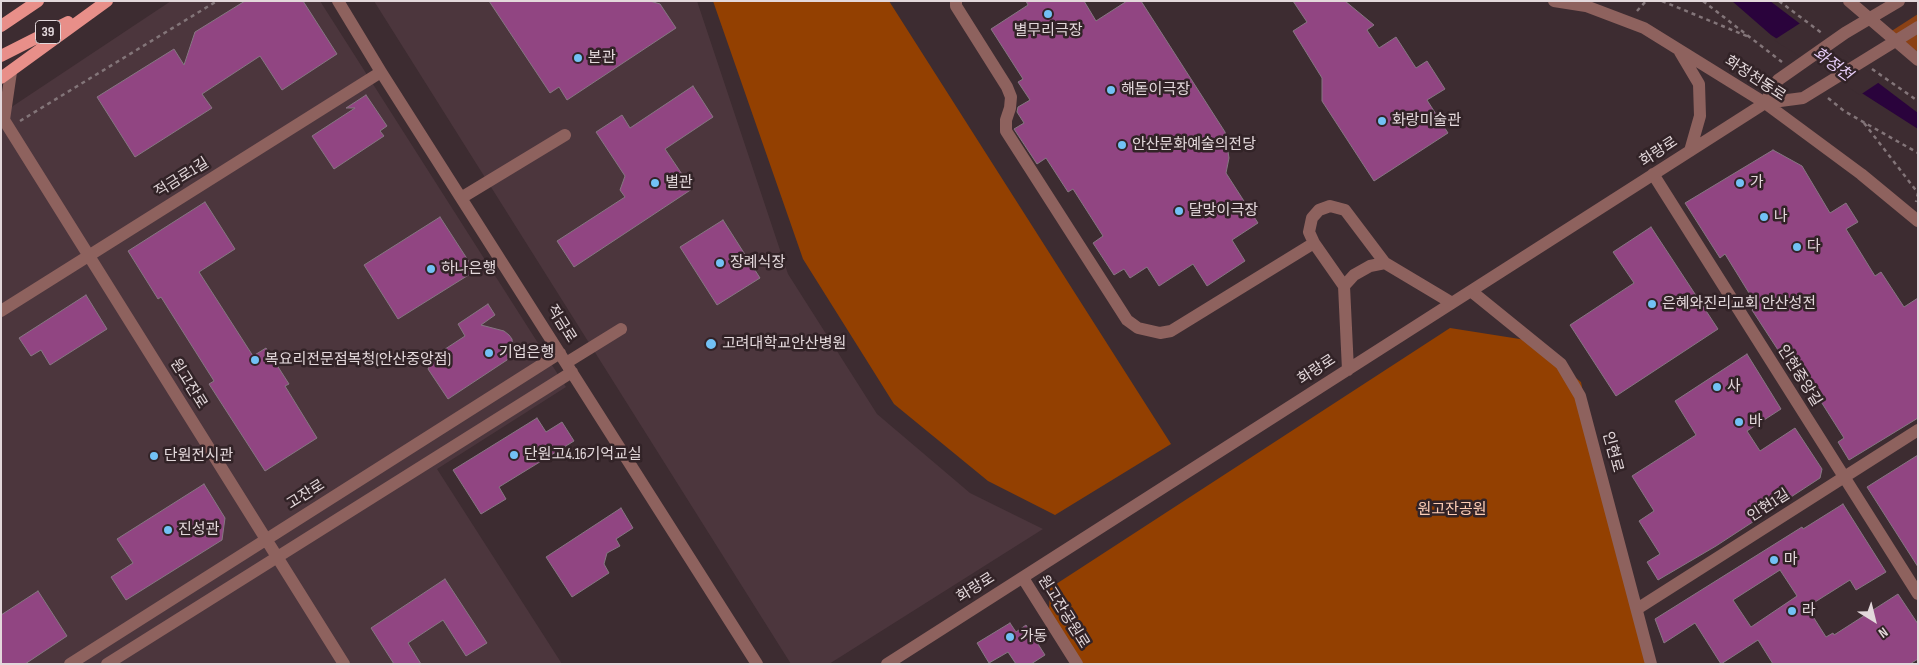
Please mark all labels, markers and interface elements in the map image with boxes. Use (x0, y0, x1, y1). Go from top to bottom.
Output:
marker: 별무리극장 (1042, 8, 1054, 20)
road number: 39 (36, 21, 60, 44)
place label: 별무리극장 (1014, 22, 1082, 40)
water label: 화정천 (1809, 44, 1855, 86)
place label: 본관 (588, 49, 616, 67)
marker: 본관 (572, 52, 584, 64)
street label: 화정천동로 (1721, 53, 1789, 105)
place label: 해돋이극장 (1121, 81, 1190, 99)
marker: 해돋이극장 (1105, 84, 1117, 96)
place label: 화랑미술관 (1392, 112, 1461, 130)
marker: 화랑미술관 (1376, 115, 1388, 127)
street label: 화랑로 (1637, 133, 1681, 171)
place label: 안산문화예술의전당 (1132, 136, 1256, 154)
marker: 안산문화예술의전당 (1116, 139, 1128, 151)
street label: 적금로1길 (152, 154, 212, 202)
place label: 별관 (665, 174, 693, 192)
place label: 가 (1750, 174, 1764, 192)
marker: 별관 (649, 177, 661, 189)
marker: 가 (1734, 177, 1746, 189)
place label: 달맞이극장 (1189, 202, 1258, 220)
marker: 달맞이극장 (1173, 205, 1185, 217)
place label: 나 (1774, 208, 1788, 226)
marker: 나 (1758, 211, 1770, 223)
place label: 다 (1807, 238, 1821, 256)
marker: 다 (1791, 241, 1803, 253)
place label: 장례식장 (730, 254, 785, 272)
marker: 장례식장 (714, 257, 726, 269)
place label: 하나은행 (441, 260, 496, 278)
marker: 하나은행 (425, 263, 437, 275)
place label: 은혜와진리교회 안산성전 (1662, 295, 1816, 313)
marker: 은혜와진리교회 안산성전 (1646, 298, 1658, 310)
street label: 적금로 (542, 302, 580, 346)
place label: 고려대학교안산병원 (722, 335, 846, 353)
marker: 고려대학교안산병원 (704, 337, 718, 351)
street label: 인현중앙길 (1773, 342, 1825, 410)
place label: 기업은행 (499, 344, 554, 362)
marker: 기업은행 (483, 347, 495, 359)
place label: 복요리전문점복청(안산중앙점) (265, 351, 451, 369)
street label: 화랑로 (1295, 351, 1339, 389)
marker: 복요리전문점복청(안산중앙점) (249, 354, 261, 366)
street label: 원고잔로 (166, 356, 210, 412)
place label: 사 (1727, 378, 1741, 396)
marker: 사 (1711, 381, 1723, 393)
place label: 바 (1749, 413, 1763, 431)
marker: 바 (1733, 416, 1745, 428)
street label: 인현로 (1598, 430, 1626, 474)
place label: 단원고4.16기억교실 (524, 446, 642, 464)
place label: 단원전시관 (164, 447, 233, 465)
marker: 단원고4.16기억교실 (508, 449, 520, 461)
marker: 단원전시관 (148, 450, 160, 462)
street label: 고잔로 (284, 476, 328, 514)
street label: 인현1길 (1745, 486, 1793, 526)
park label: 원고잔공원 (1418, 501, 1486, 519)
place label: 진성관 (178, 521, 219, 539)
marker: 진성관 (162, 524, 174, 536)
place label: 마 (1784, 551, 1798, 569)
marker: 마 (1768, 554, 1780, 566)
street label: 화랑로 (954, 569, 998, 607)
street label: 원고잔공원로 (1033, 572, 1093, 652)
north arrow (1849, 595, 1899, 645)
place label: 라 (1802, 602, 1816, 620)
marker: 라 (1786, 605, 1798, 617)
text: N (1875, 623, 1891, 642)
place label: 가동 (1020, 628, 1048, 646)
marker: 가동 (1004, 631, 1016, 643)

